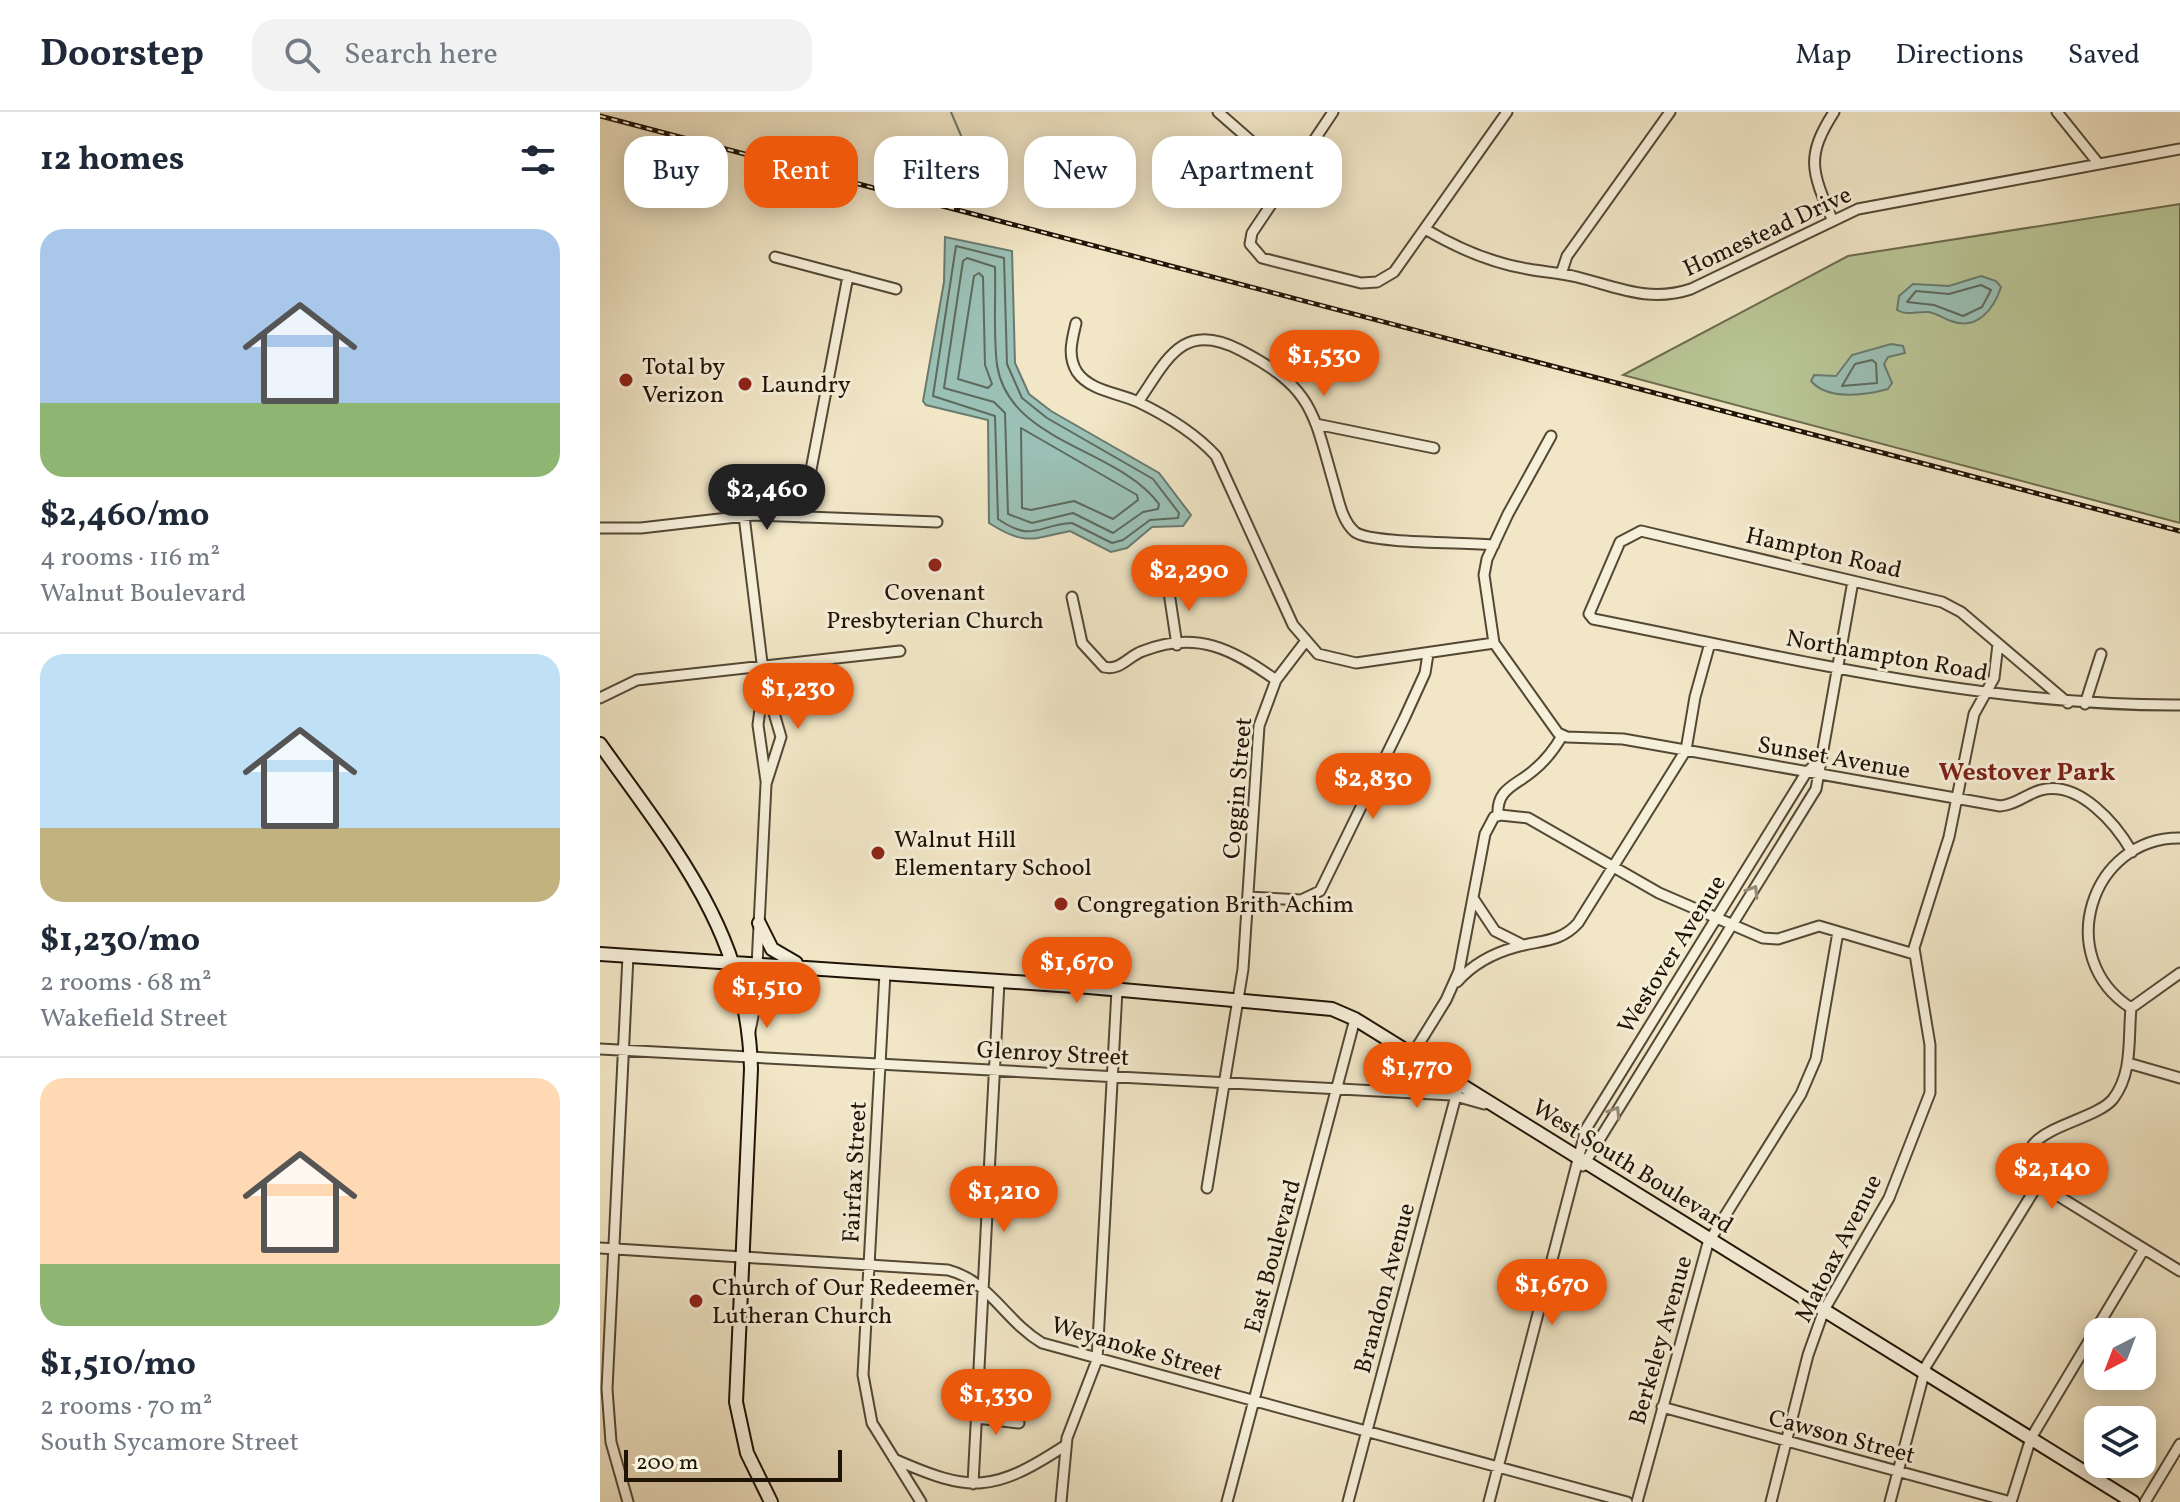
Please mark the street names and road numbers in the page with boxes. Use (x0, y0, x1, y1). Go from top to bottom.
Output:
street label: Homestead Drive (1678, 179, 1858, 287)
street label: Hampton Road (1742, 519, 1905, 588)
street label: Northampton Road (1783, 622, 1990, 691)
street label: Coggin Street (1216, 716, 1262, 861)
street label: Sunset Avenue (1755, 729, 1913, 789)
street label: Westover Avenue (1610, 869, 1735, 1041)
street label: Glenroy Street (976, 1034, 1130, 1076)
street label: West South Boulevard (1525, 1092, 1739, 1244)
street label: Fairfax Street (835, 1100, 877, 1244)
street label: Matoax Avenue (1788, 1169, 1892, 1329)
street label: East Boulevard (1237, 1176, 1311, 1337)
street label: Brandon Avenue (1347, 1199, 1425, 1378)
street label: Berkeley Avenue (1622, 1252, 1702, 1429)
street label: Weyanoke Street (1047, 1309, 1226, 1391)
street label: Cawson Street (1764, 1402, 1919, 1474)

